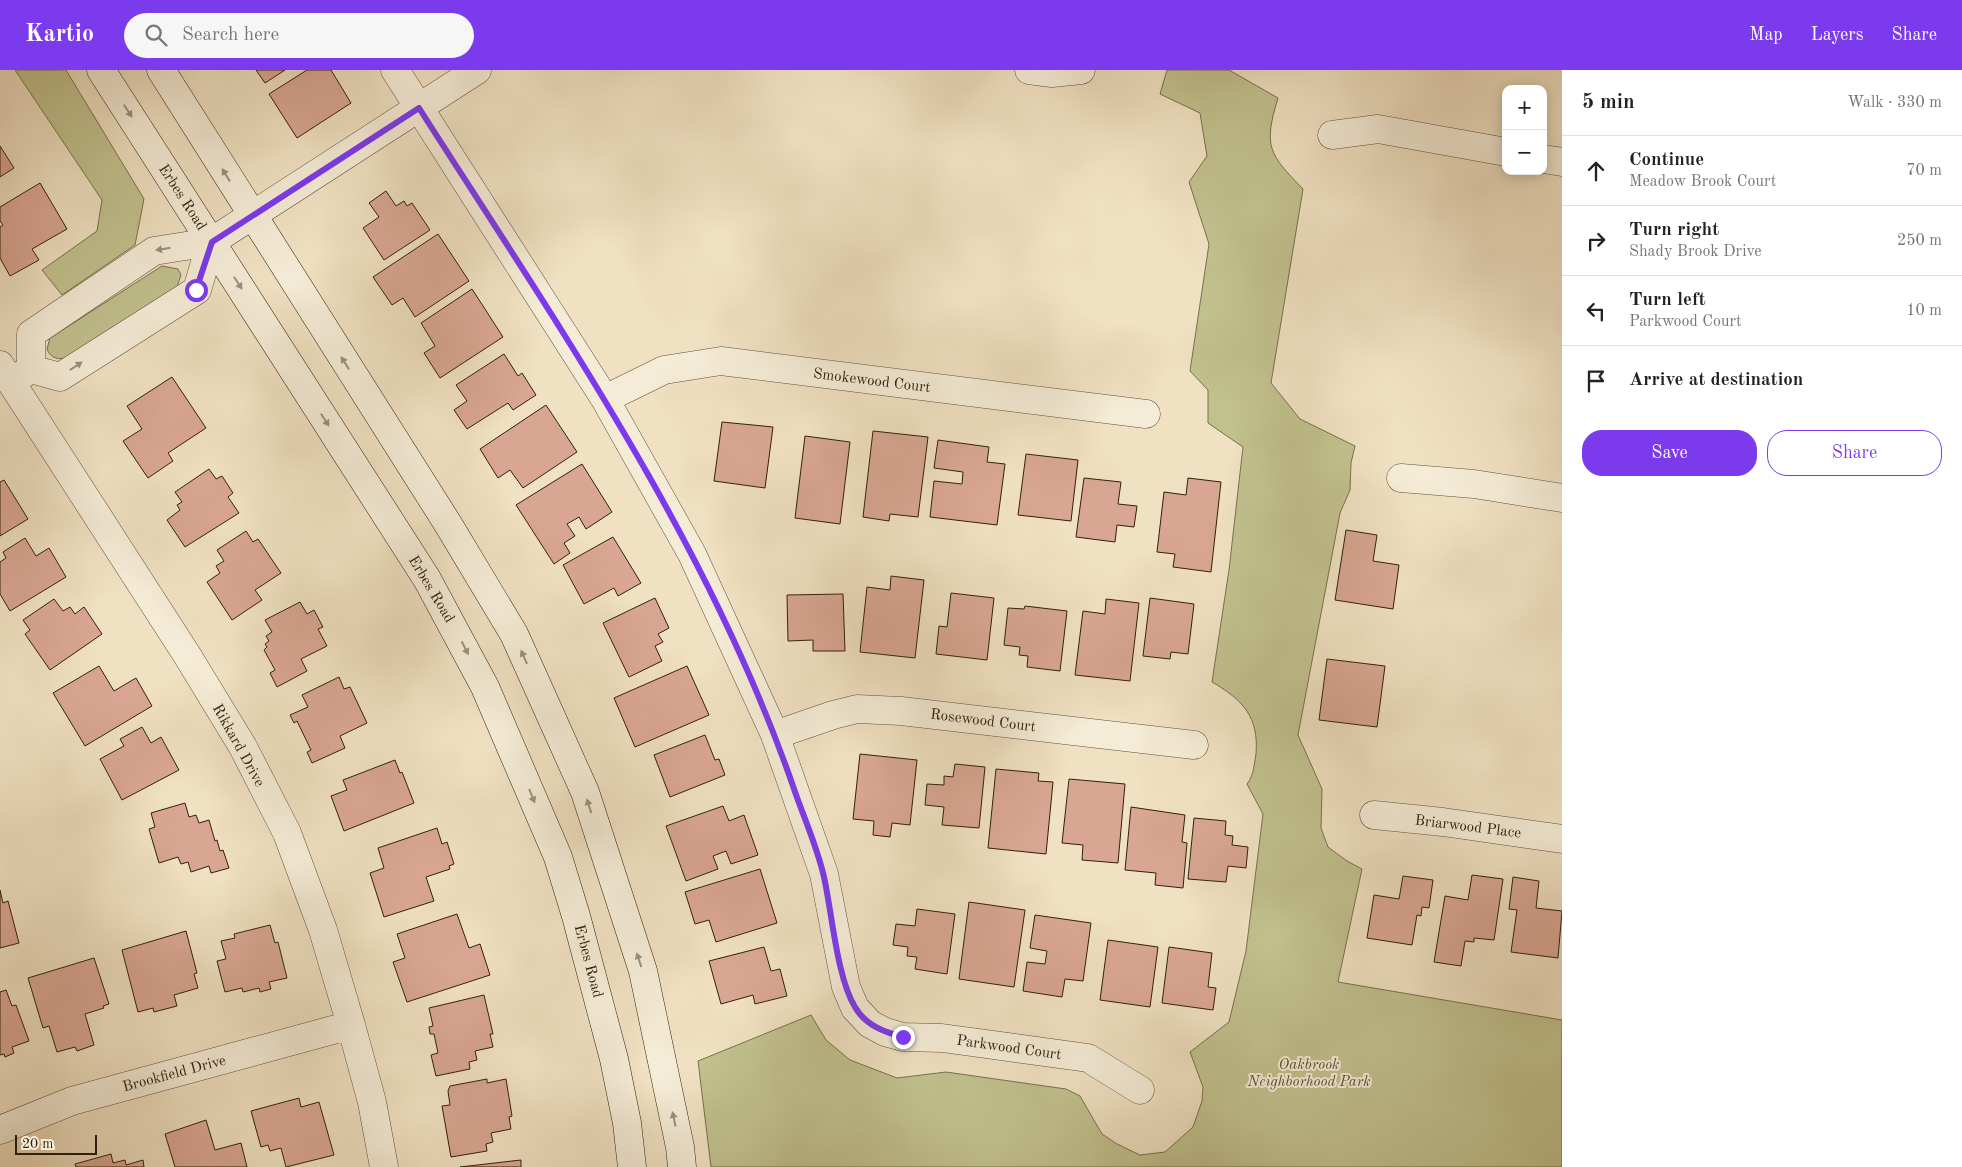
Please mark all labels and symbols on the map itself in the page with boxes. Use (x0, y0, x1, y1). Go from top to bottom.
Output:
one-way arrow (123, 104, 132, 118)
street label: Erbes Road (155, 162, 209, 234)
one-way arrow (222, 168, 231, 182)
one-way arrow (155, 246, 171, 254)
one-way arrow (233, 277, 242, 290)
route start (185, 279, 208, 302)
one-way arrow (340, 356, 350, 369)
one-way arrow (69, 362, 83, 371)
street label: Smokewood Court (812, 367, 931, 396)
one-way arrow (321, 413, 330, 427)
street label: Erbes Road (405, 554, 457, 626)
one-way arrow (461, 641, 469, 655)
one-way arrow (519, 650, 527, 664)
street label: Rikkard Drive (209, 702, 267, 790)
street label: Rosewood Court (929, 708, 1036, 735)
one-way arrow (528, 789, 536, 804)
one-way arrow (585, 798, 592, 813)
street label: Briarwood Place (1414, 814, 1522, 841)
street label: Erbes Road (571, 923, 605, 1000)
one-way arrow (635, 953, 643, 968)
route end (892, 1026, 915, 1049)
street label: Parkwood Court (955, 1034, 1062, 1063)
street label: Brookfield Drive (121, 1053, 228, 1095)
park label: Oakbrook Neighborhood Park (1246, 1058, 1371, 1090)
one-way arrow (670, 1111, 678, 1127)
scale bar (15, 1132, 98, 1155)

